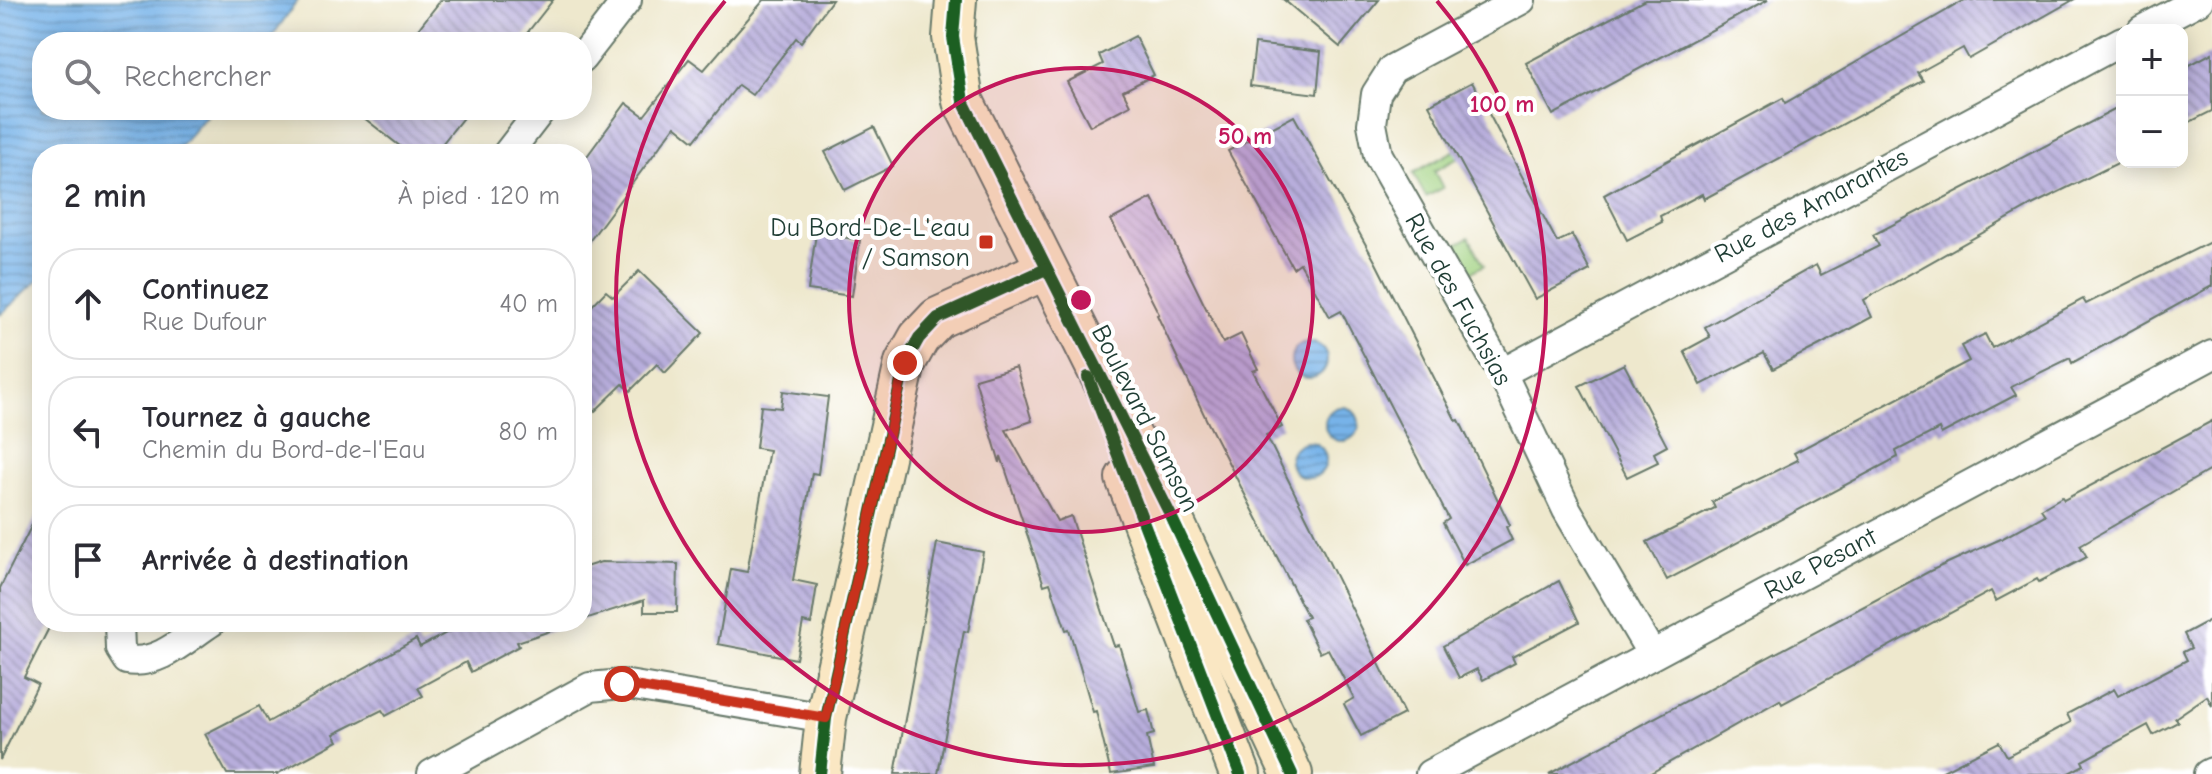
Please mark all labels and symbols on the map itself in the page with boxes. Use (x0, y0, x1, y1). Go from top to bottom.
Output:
text: 100 m (1470, 90, 1534, 118)
text: 50 m (1218, 122, 1272, 150)
street label: Rue des Amarantes (1710, 142, 1913, 270)
street label: Rue des Fuchsias (1398, 208, 1518, 391)
place label: Du Bord-De-L'eau / Samson (770, 213, 970, 273)
marker: Du Bord-De-L'eau / Samson (977, 233, 995, 251)
centre of rings (1067, 286, 1095, 314)
street label: Boulevard Samson (1085, 320, 1205, 517)
route end (887, 345, 923, 381)
street label: Rue Pesant (1759, 521, 1883, 606)
route start (604, 666, 640, 702)

